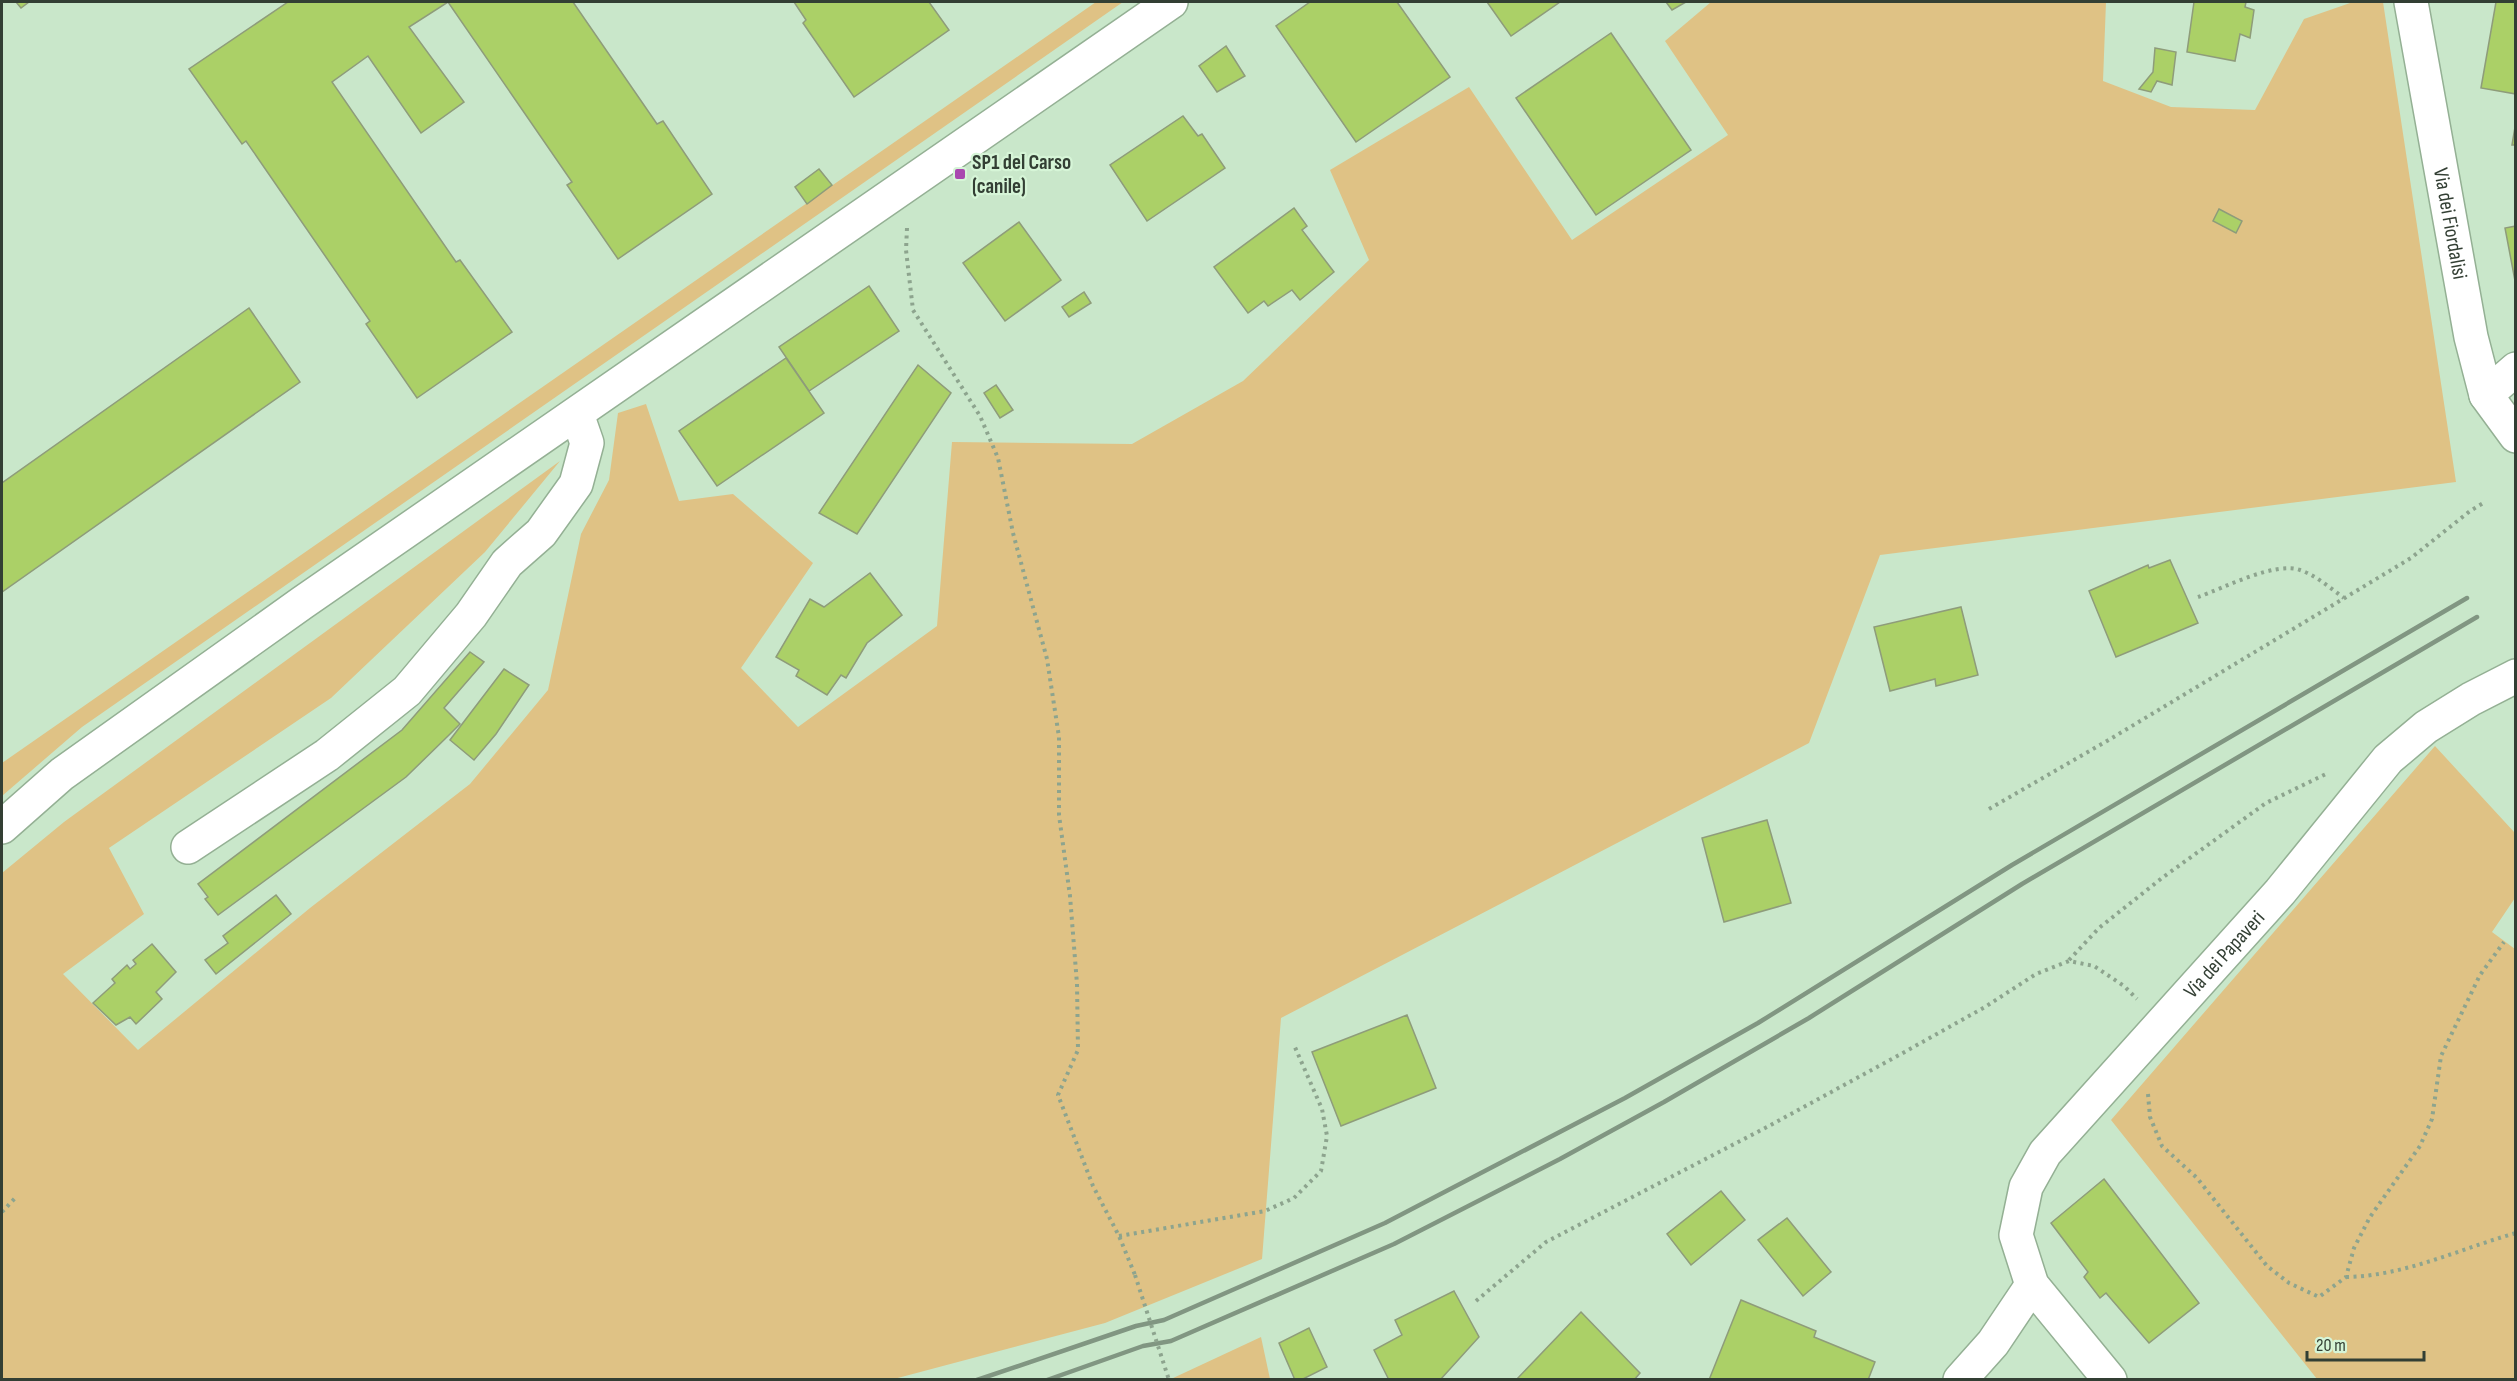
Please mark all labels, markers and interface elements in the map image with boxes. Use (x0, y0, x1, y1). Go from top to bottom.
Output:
place label: SP1 del Carso (canile) (972, 150, 1071, 199)
street label: Via dei Fiordalisi (2428, 166, 2472, 281)
marker: SP1 del Carso (canile) (953, 167, 967, 181)
street label: Via dei Papaveri (2179, 906, 2270, 1003)
scale bar (2307, 1324, 2424, 1362)
text: 20 m (2316, 1335, 2346, 1356)

